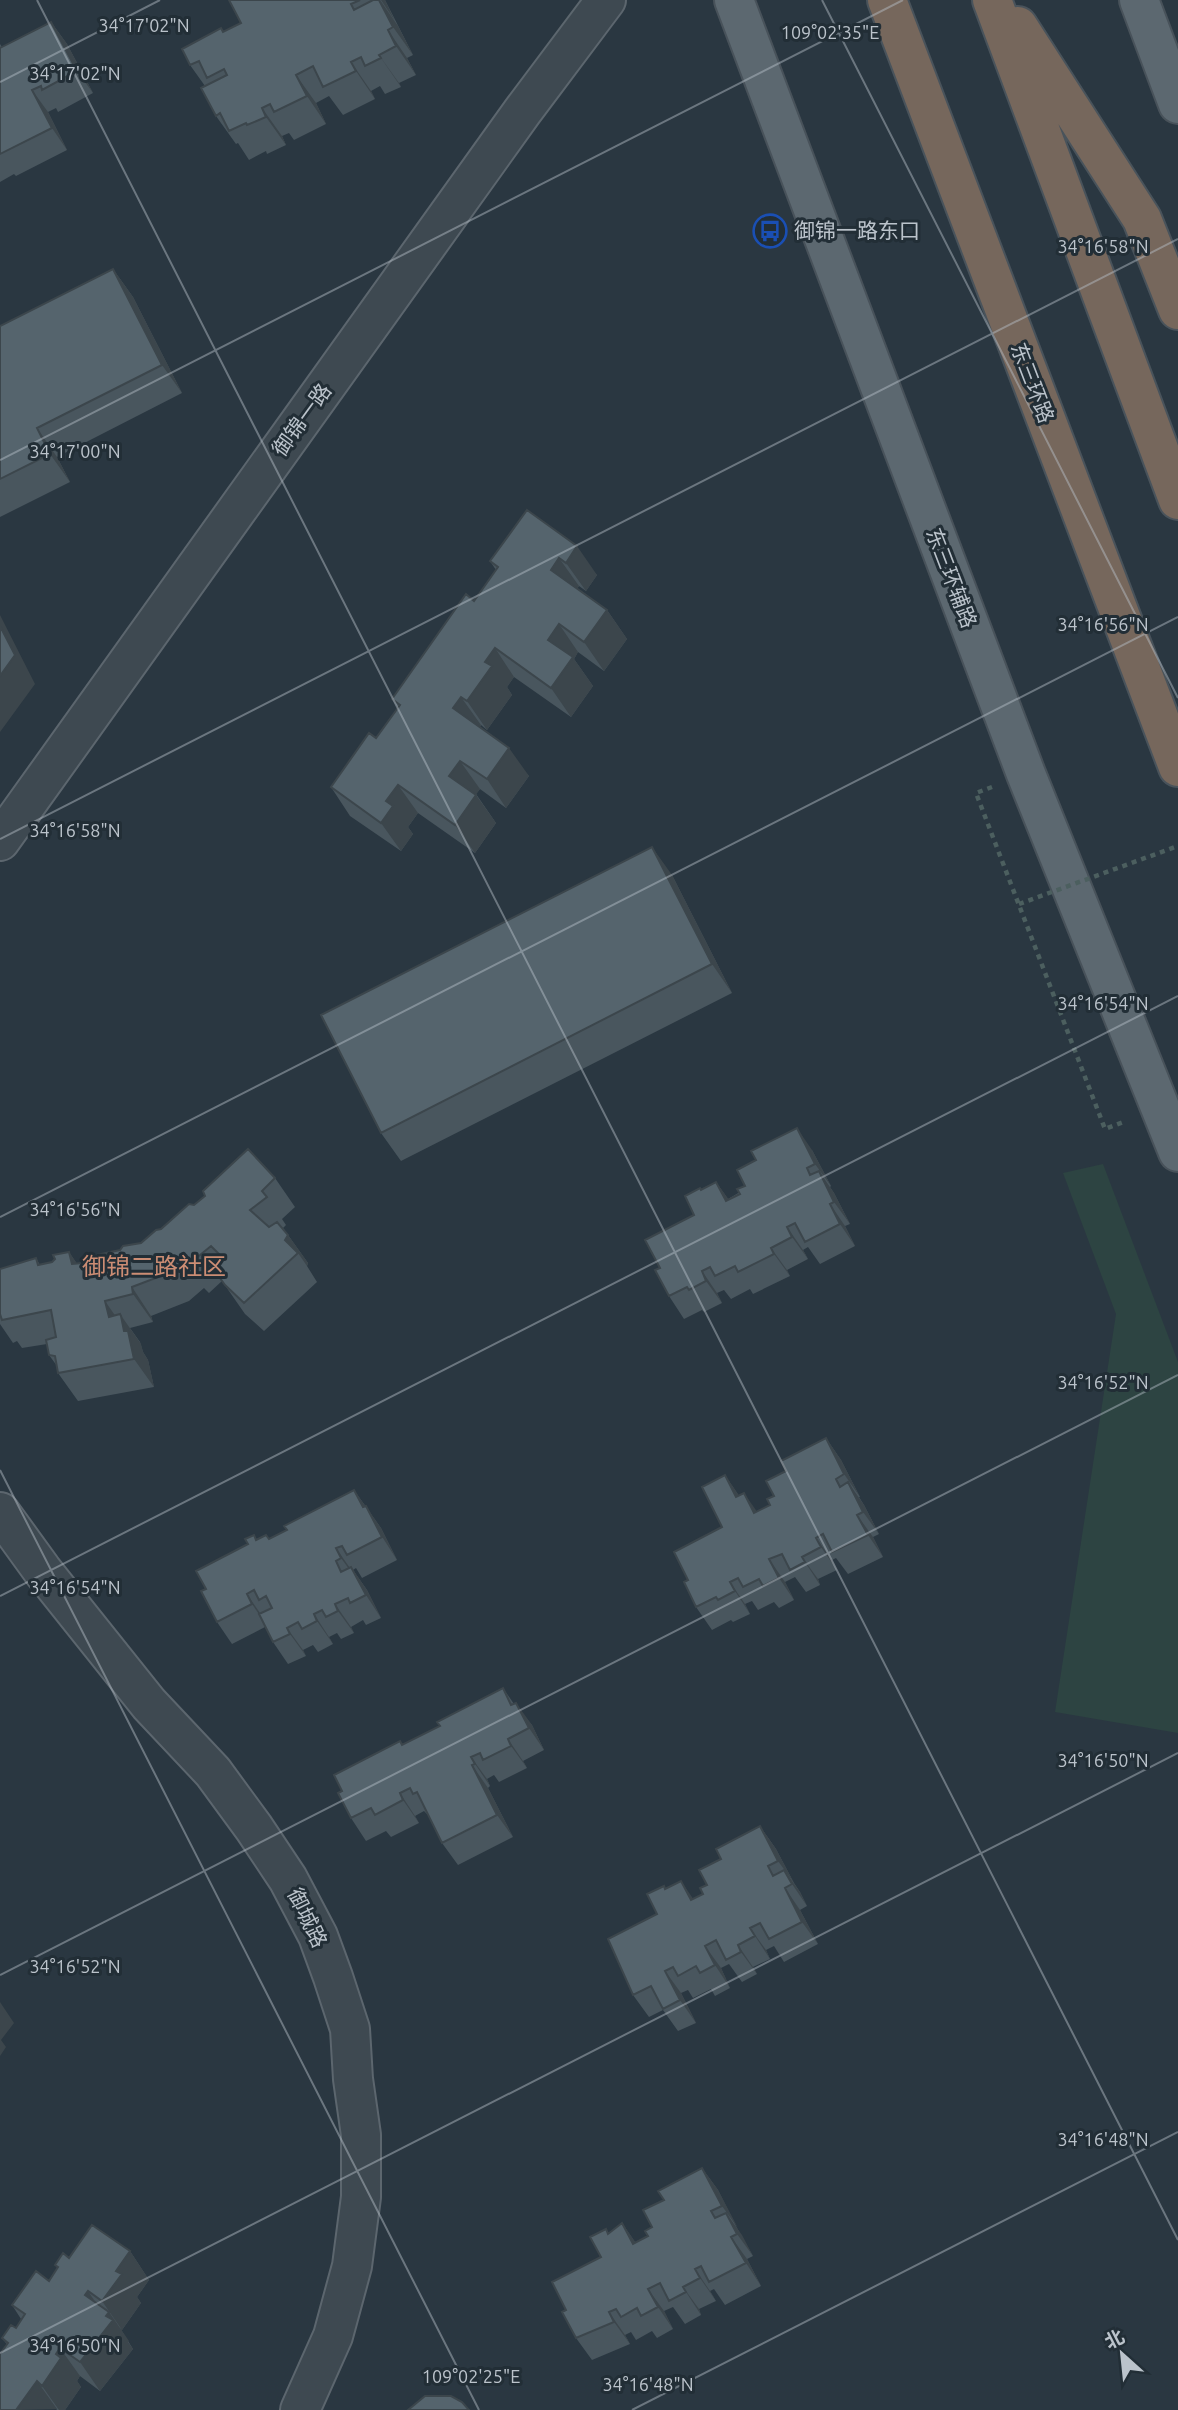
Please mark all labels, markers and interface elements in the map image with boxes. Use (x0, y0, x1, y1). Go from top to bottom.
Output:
text: 34°17'02"N (98, 15, 190, 35)
text: 109°02'35"E (781, 22, 879, 42)
text: 34°17'02"N (29, 63, 121, 83)
bus stop icon: 御锦一路东口 (751, 212, 789, 250)
place label: 御锦一路东口 (794, 218, 920, 242)
text: 34°16'58"N (1057, 236, 1149, 256)
street label: 东三环路 (1007, 339, 1059, 426)
street label: 御锦一路 (267, 378, 336, 460)
text: 34°17'00"N (29, 441, 121, 461)
street label: 东三环辅路 (922, 524, 982, 631)
text: 34°16'56"N (1057, 614, 1149, 634)
text: 34°16'58"N (29, 820, 121, 840)
text: 34°16'54"N (1057, 993, 1149, 1013)
text: 34°16'56"N (29, 1199, 121, 1219)
district label: 御锦二路社区 (82, 1253, 226, 1280)
text: 34°16'52"N (1057, 1372, 1149, 1392)
text: 34°16'54"N (29, 1577, 121, 1597)
text: 34°16'50"N (1057, 1750, 1149, 1770)
street label: 御城路 (283, 1884, 332, 1951)
text: 34°16'52"N (29, 1956, 121, 1976)
text: 34°16'48"N (1057, 2129, 1149, 2149)
north arrow (1087, 2319, 1157, 2389)
text: 北 (1101, 2325, 1128, 2353)
text: 34°16'50"N (29, 2335, 121, 2355)
text: 109°02'25"E (422, 2366, 520, 2386)
text: 34°16'48"N (602, 2374, 694, 2394)

